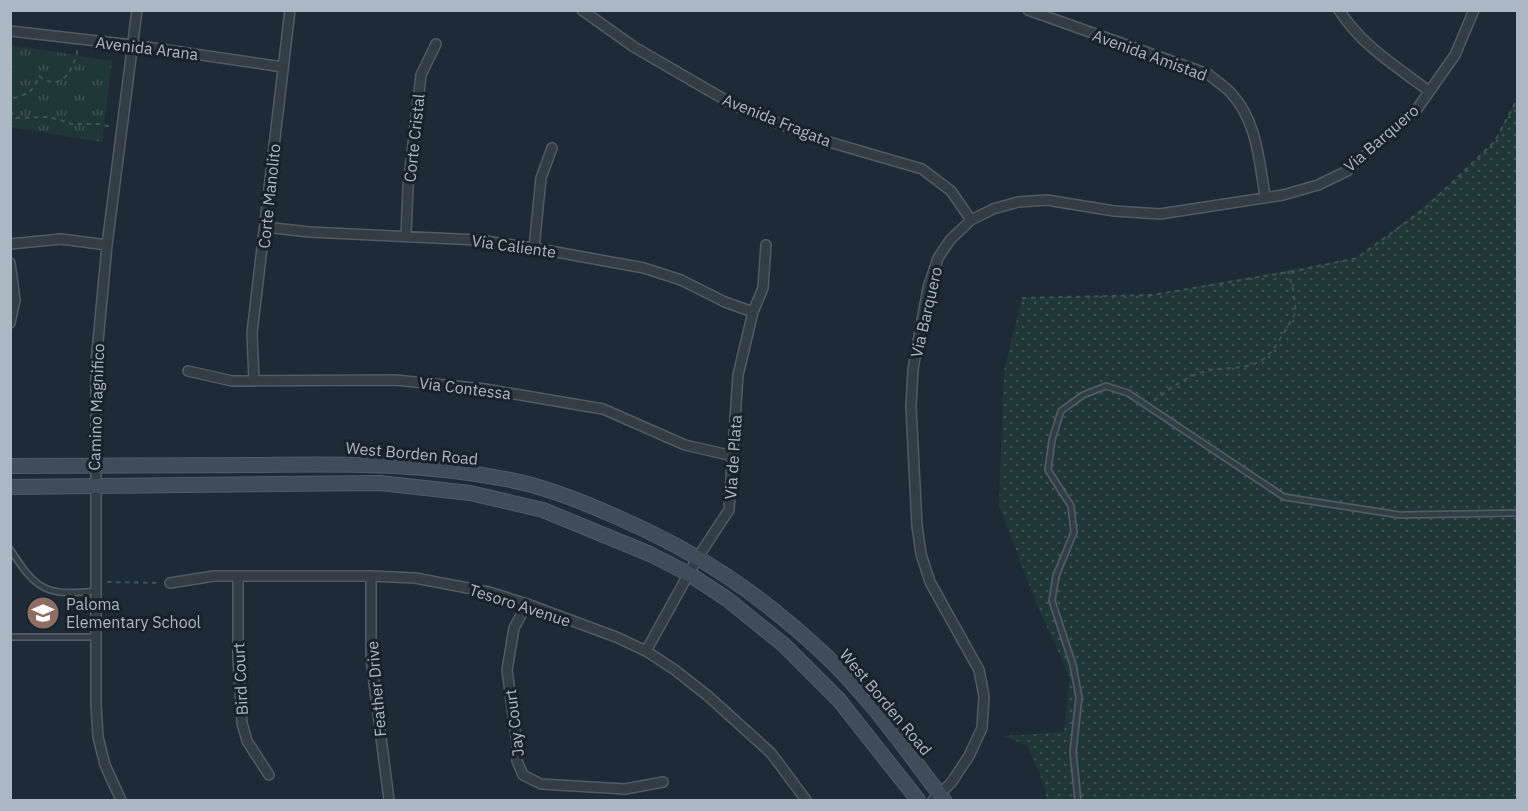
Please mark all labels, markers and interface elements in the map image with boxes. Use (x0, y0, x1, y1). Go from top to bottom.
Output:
street label: Avenida Amistad (1090, 25, 1210, 85)
street label: Avenida Arana (94, 32, 200, 64)
street label: Avenida Fragata (720, 89, 835, 151)
street label: Corte Cristal (399, 93, 429, 183)
street label: Via Barquero (1339, 100, 1423, 176)
street label: Corte Manolito (254, 143, 284, 249)
street label: Via Caliente (470, 230, 558, 262)
street label: Via Barquero (906, 265, 946, 359)
street label: Camino Magnifico (84, 343, 108, 471)
street label: Via Contessa (418, 372, 513, 404)
street label: Via de Plata (720, 414, 746, 500)
street label: West Borden Road (345, 437, 479, 469)
street label: Tesoro Avenue (467, 579, 574, 631)
place label: Paloma Elementary School (66, 594, 201, 632)
school or university icon: Paloma Elementary School (25, 595, 61, 631)
street label: Feather Drive (362, 640, 390, 738)
street label: Bird Court (228, 642, 252, 716)
street label: West Borden Road (836, 645, 936, 759)
street label: Jay Court (500, 688, 528, 758)

